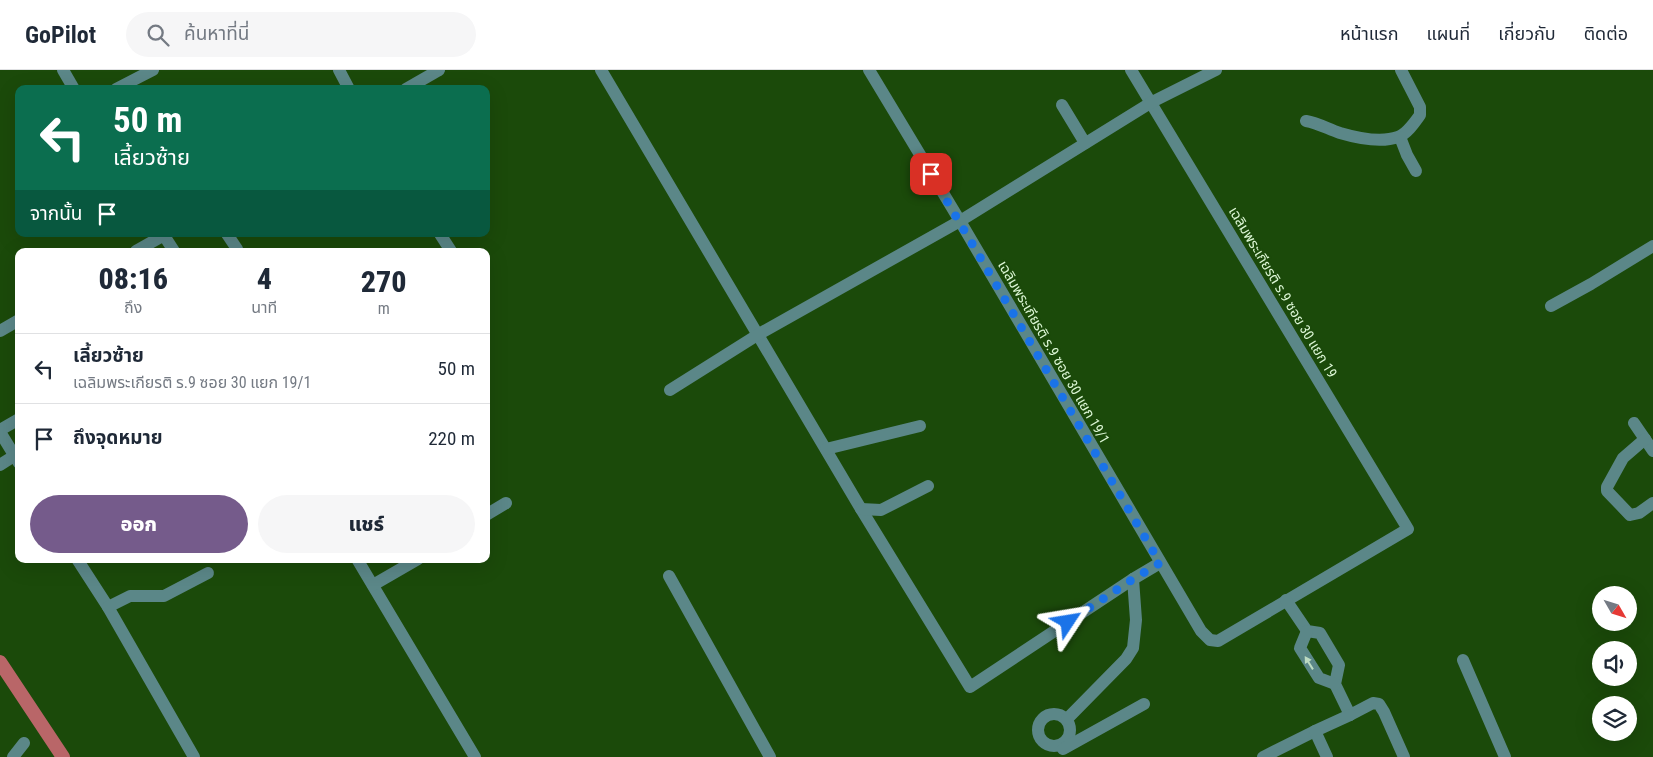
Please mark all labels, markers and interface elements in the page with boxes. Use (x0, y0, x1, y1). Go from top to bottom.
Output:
search box (126, 12, 476, 57)
text: GoPilot (25, 21, 96, 49)
icon: search (144, 21, 172, 49)
text: ค้นหาที่นี่ (184, 22, 249, 45)
text: หน้าแรก (1340, 23, 1398, 44)
text: แผนที่ (1426, 23, 1470, 44)
text: เกี่ยวกับ (1498, 23, 1556, 44)
text: ติดต่อ (1584, 23, 1628, 44)
text: 50 m (113, 100, 182, 141)
icon: left (30, 105, 95, 170)
text: เลี้ยวซ้าย (113, 145, 190, 170)
pin (910, 153, 952, 195)
icon: arrive (917, 160, 945, 188)
icon: arrive (93, 200, 121, 228)
text: จากนั้น (30, 202, 83, 225)
street label: เฉลิมพระเกียรติ ร.9 ซอย 30 แยก 19 (1226, 204, 1340, 380)
street label: เฉลิมพระเกียรติ ร.9 ซอย 30 แยก 19/1 (995, 258, 1113, 446)
text: 08:16 (98, 261, 168, 296)
text: 4 (257, 261, 272, 296)
text: 270 (361, 264, 407, 299)
text: ถึง (124, 298, 142, 317)
text: นาที (251, 298, 277, 317)
text: m (378, 299, 390, 318)
text: เลี้ยวซ้าย (73, 344, 144, 367)
icon: left (30, 355, 58, 383)
text: 50 m (438, 357, 475, 380)
text: เฉลิมพระเกียรติ ร.9 ซอย 30 แยก 19/1 (73, 373, 311, 392)
icon: arrive (30, 425, 58, 453)
text: ถึงจุดหมาย (73, 426, 163, 449)
text: 220 m (428, 427, 475, 450)
button: ออก (30, 495, 248, 553)
button: แชร์ (258, 495, 475, 553)
north arrow (1592, 586, 1638, 631)
map controls (1592, 586, 1637, 741)
position arrow (1041, 595, 1093, 647)
button: sound (1592, 641, 1637, 686)
one-way arrow (1304, 656, 1314, 669)
button: layers (1592, 696, 1637, 741)

